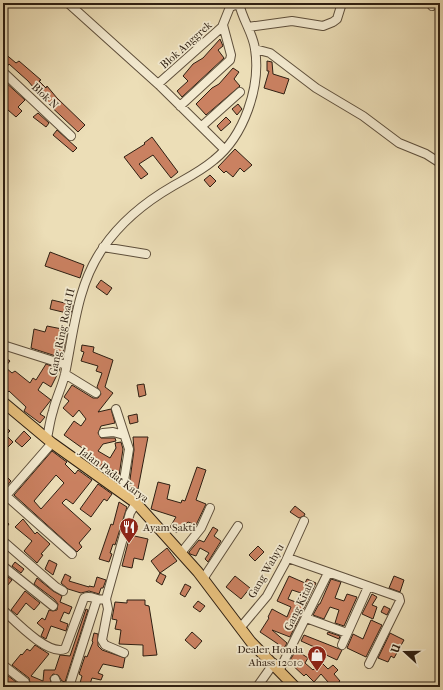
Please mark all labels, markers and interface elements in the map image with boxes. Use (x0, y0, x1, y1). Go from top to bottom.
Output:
street label: Blok Anggrek (158, 18, 215, 71)
street label: Blok N (29, 80, 62, 112)
street label: Gang Ring Road II (46, 287, 78, 377)
street label: Jalan Padat Karya (76, 444, 152, 506)
restaurant icon: Ayam Sakti (118, 516, 140, 544)
place label: Ayam Sakti (142, 521, 196, 534)
street label: Gang Wahyu (245, 541, 287, 600)
street label: Gang Kitab (281, 579, 317, 633)
north arrow (385, 632, 425, 672)
text: U (388, 642, 404, 656)
place label: Dealer Honda Ahass 12010 (237, 643, 304, 669)
shop icon: Dealer Honda Ahass 12010 (306, 644, 328, 672)

